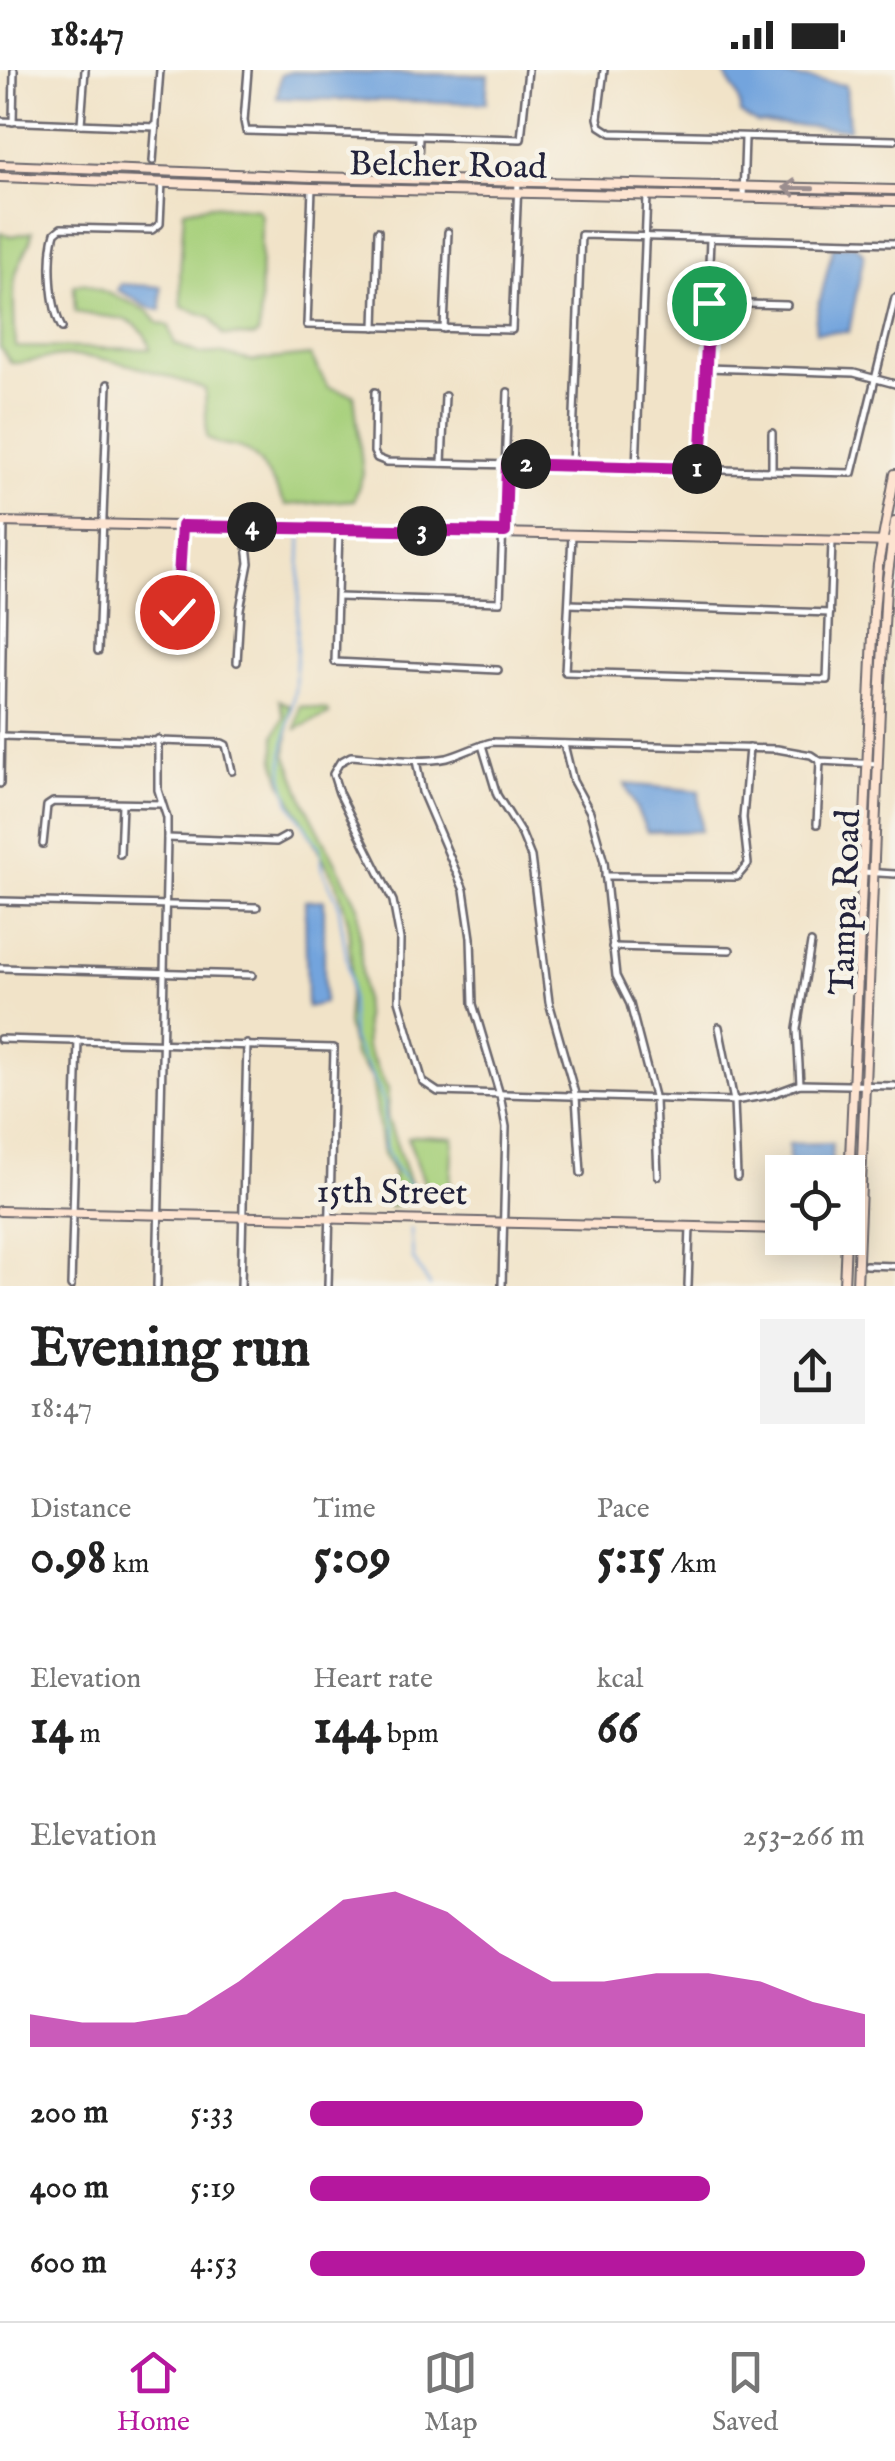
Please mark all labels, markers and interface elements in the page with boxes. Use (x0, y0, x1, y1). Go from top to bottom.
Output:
text: 18:47 (50, 11, 124, 59)
street label: Belcher Road (349, 142, 548, 191)
one-way arrow (782, 179, 814, 198)
pin (667, 261, 752, 346)
icon: arrive (682, 276, 737, 331)
pin: 2 (501, 439, 551, 489)
pin: 1 (672, 444, 722, 494)
text: 2 (519, 446, 533, 481)
text: 1 (692, 451, 702, 486)
pin: 4 (227, 502, 277, 552)
pin: 3 (397, 506, 447, 556)
text: 4 (245, 509, 259, 544)
text: 3 (417, 513, 427, 548)
pin (135, 570, 220, 655)
icon: check (150, 585, 205, 640)
street label: Tampa Road (821, 808, 872, 996)
map controls (765, 1155, 865, 1255)
button: locate (765, 1155, 865, 1255)
street label: 15th Street (316, 1170, 468, 1217)
text: Evening run (30, 1315, 310, 1385)
button: share (760, 1319, 865, 1424)
text: 18:47 (30, 1388, 93, 1429)
text: Distance (30, 1492, 131, 1527)
text: Time (313, 1492, 376, 1527)
text: Pace (597, 1492, 650, 1527)
text: 0.98 (30, 1527, 107, 1590)
text: 5:09 (313, 1527, 391, 1590)
text: 5:15 (597, 1527, 665, 1590)
text: km (107, 1547, 149, 1582)
text: /km (665, 1547, 717, 1582)
text: Elevation (30, 1662, 141, 1697)
text: Heart rate (313, 1662, 433, 1697)
text: kcal (597, 1662, 643, 1697)
text: 14 (30, 1697, 73, 1760)
text: 144 (313, 1697, 381, 1760)
text: 66 (597, 1697, 639, 1760)
text: m (73, 1717, 101, 1752)
text: bpm (381, 1717, 439, 1752)
text: Elevation (30, 1816, 157, 1857)
text: 253–266 m (742, 1816, 865, 1857)
text: 200 m (30, 2093, 108, 2134)
text: 5:33 (190, 2093, 234, 2134)
text: 400 m (30, 2168, 109, 2209)
text: 5:19 (190, 2168, 236, 2209)
text: 600 m (30, 2243, 107, 2284)
text: 4:53 (190, 2243, 238, 2284)
tab: Home (117, 2345, 190, 2440)
tab: Map (423, 2345, 478, 2440)
tab: Saved (712, 2345, 778, 2440)

